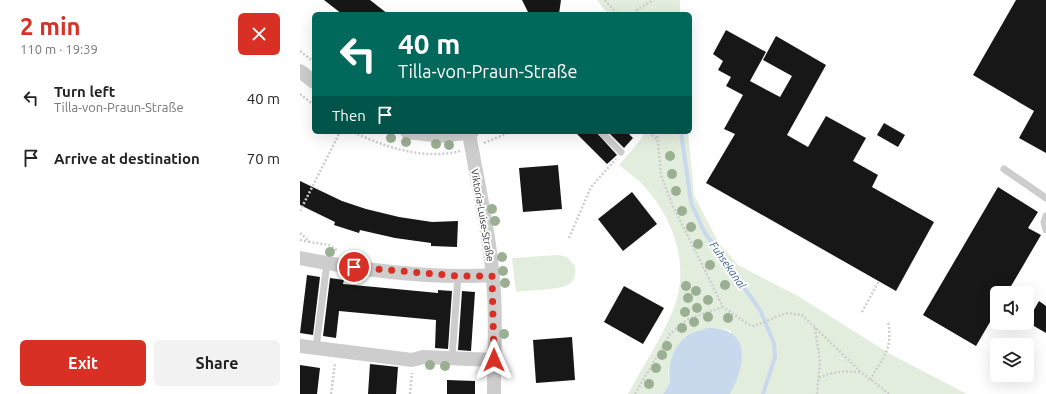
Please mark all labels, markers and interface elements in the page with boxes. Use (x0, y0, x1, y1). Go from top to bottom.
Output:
text: 2 min (20, 13, 81, 40)
button: close (238, 13, 280, 55)
icon: left (332, 28, 384, 80)
text: 40 m (398, 28, 460, 59)
text: 110 m · 19:39 (20, 42, 98, 56)
text: Tilla-von-Praun-Straße (398, 61, 577, 81)
text: Turn left (54, 83, 115, 100)
icon: left (20, 87, 42, 109)
text: 40 m (247, 90, 280, 107)
text: Tilla-von-Praun-Straße (54, 100, 184, 114)
icon: arrive (374, 104, 396, 126)
text: Then (332, 107, 366, 124)
icon: arrive (20, 147, 42, 169)
text: Arrive at destination (54, 150, 200, 167)
text: 70 m (247, 150, 280, 167)
street label: Viktoria-Luise-Straße (469, 168, 496, 262)
water label: Fuhsekanal (707, 239, 749, 291)
pin (337, 250, 371, 284)
icon: arrive (343, 256, 365, 278)
map controls (990, 286, 1034, 382)
button: sound (990, 286, 1034, 330)
button: layers (990, 338, 1034, 382)
position arrow (473, 339, 515, 381)
button: Exit (20, 340, 146, 386)
button: Share (154, 340, 280, 386)

